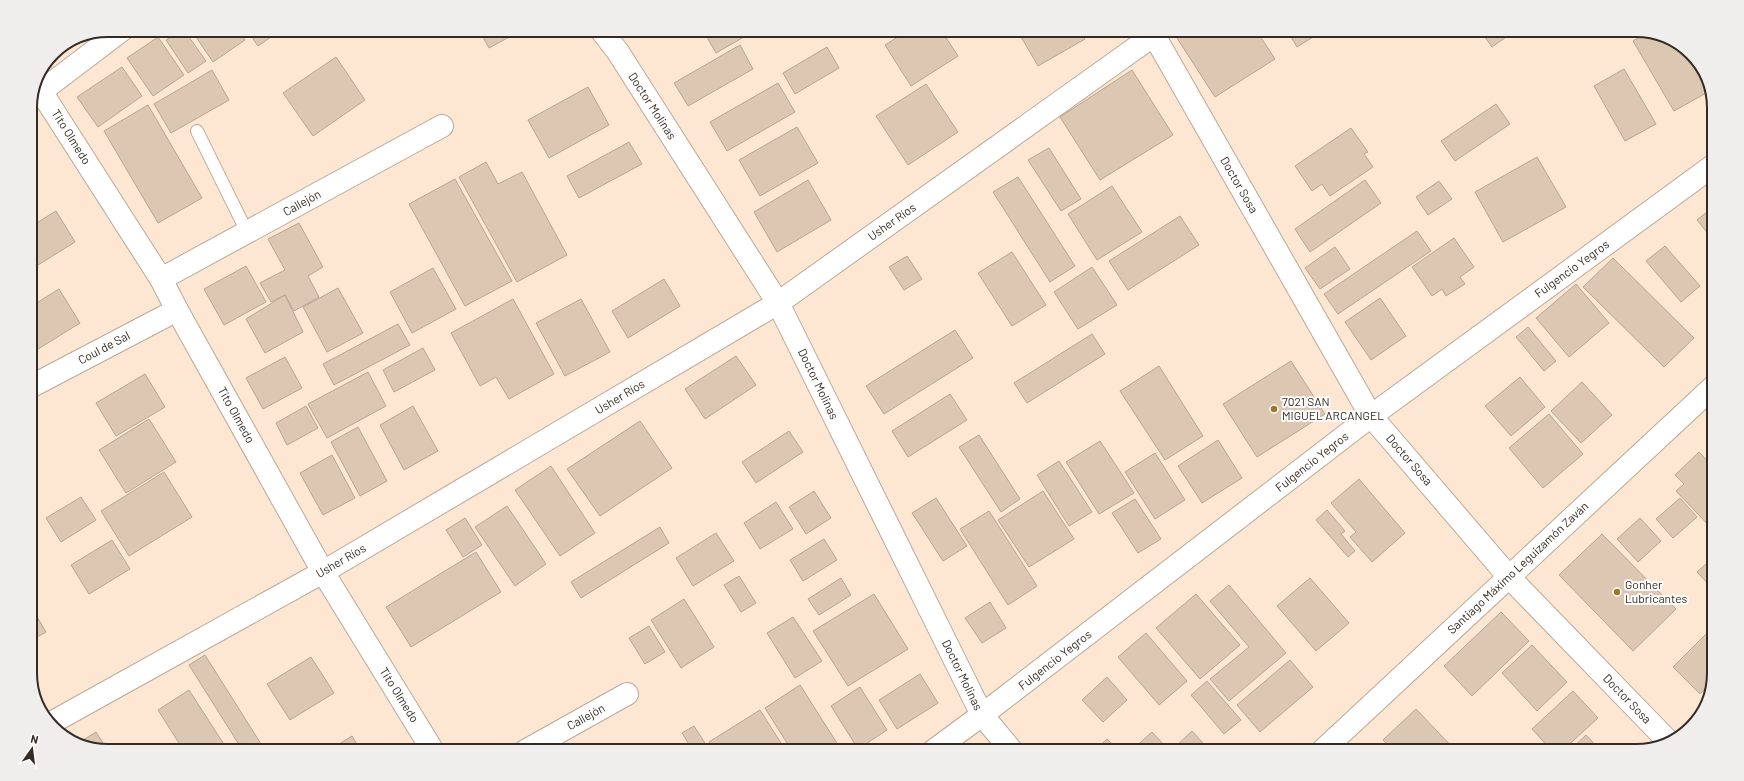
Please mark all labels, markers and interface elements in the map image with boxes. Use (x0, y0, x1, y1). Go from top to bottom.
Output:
street label: Doctor Molinas (626, 69, 680, 142)
street label: Tito Olmedo (49, 106, 94, 167)
street label: Doctor Sosa (1218, 154, 1262, 215)
street label: Callejón (280, 186, 323, 218)
street label: Usher Ríos (865, 199, 918, 243)
street label: Fulgencio Yegros (1531, 236, 1612, 300)
street label: Coul de Sal (75, 328, 132, 367)
street label: Doctor Molinas (796, 346, 842, 421)
street label: Usher Ríos (592, 376, 647, 416)
street label: Tito Olmedo (216, 384, 258, 445)
place label: 7021 SAN MIGUEL ARCANGEL (1282, 394, 1384, 422)
marker: 7021 SAN MIGUEL ARCANGEL (1269, 404, 1279, 414)
street label: Fulgencio Yegros (1272, 428, 1351, 494)
street label: Doctor Sosa (1384, 431, 1436, 488)
street label: Santiago Máximo Leguizamón Zaván (1444, 498, 1591, 636)
street label: Usher Ríos (313, 540, 368, 580)
place label: Gonher Lubricantes (1625, 577, 1688, 605)
marker: Gonher Lubricantes (1612, 587, 1622, 597)
street label: Fulgencio Yegros (1015, 626, 1094, 692)
street label: Doctor Molinas (940, 637, 986, 712)
street label: Tito Olmedo (377, 664, 422, 725)
street label: Doctor Sosa (1601, 671, 1655, 726)
street label: Callejón (564, 700, 607, 732)
north arrow (12, 729, 52, 769)
text: N (29, 732, 40, 746)

